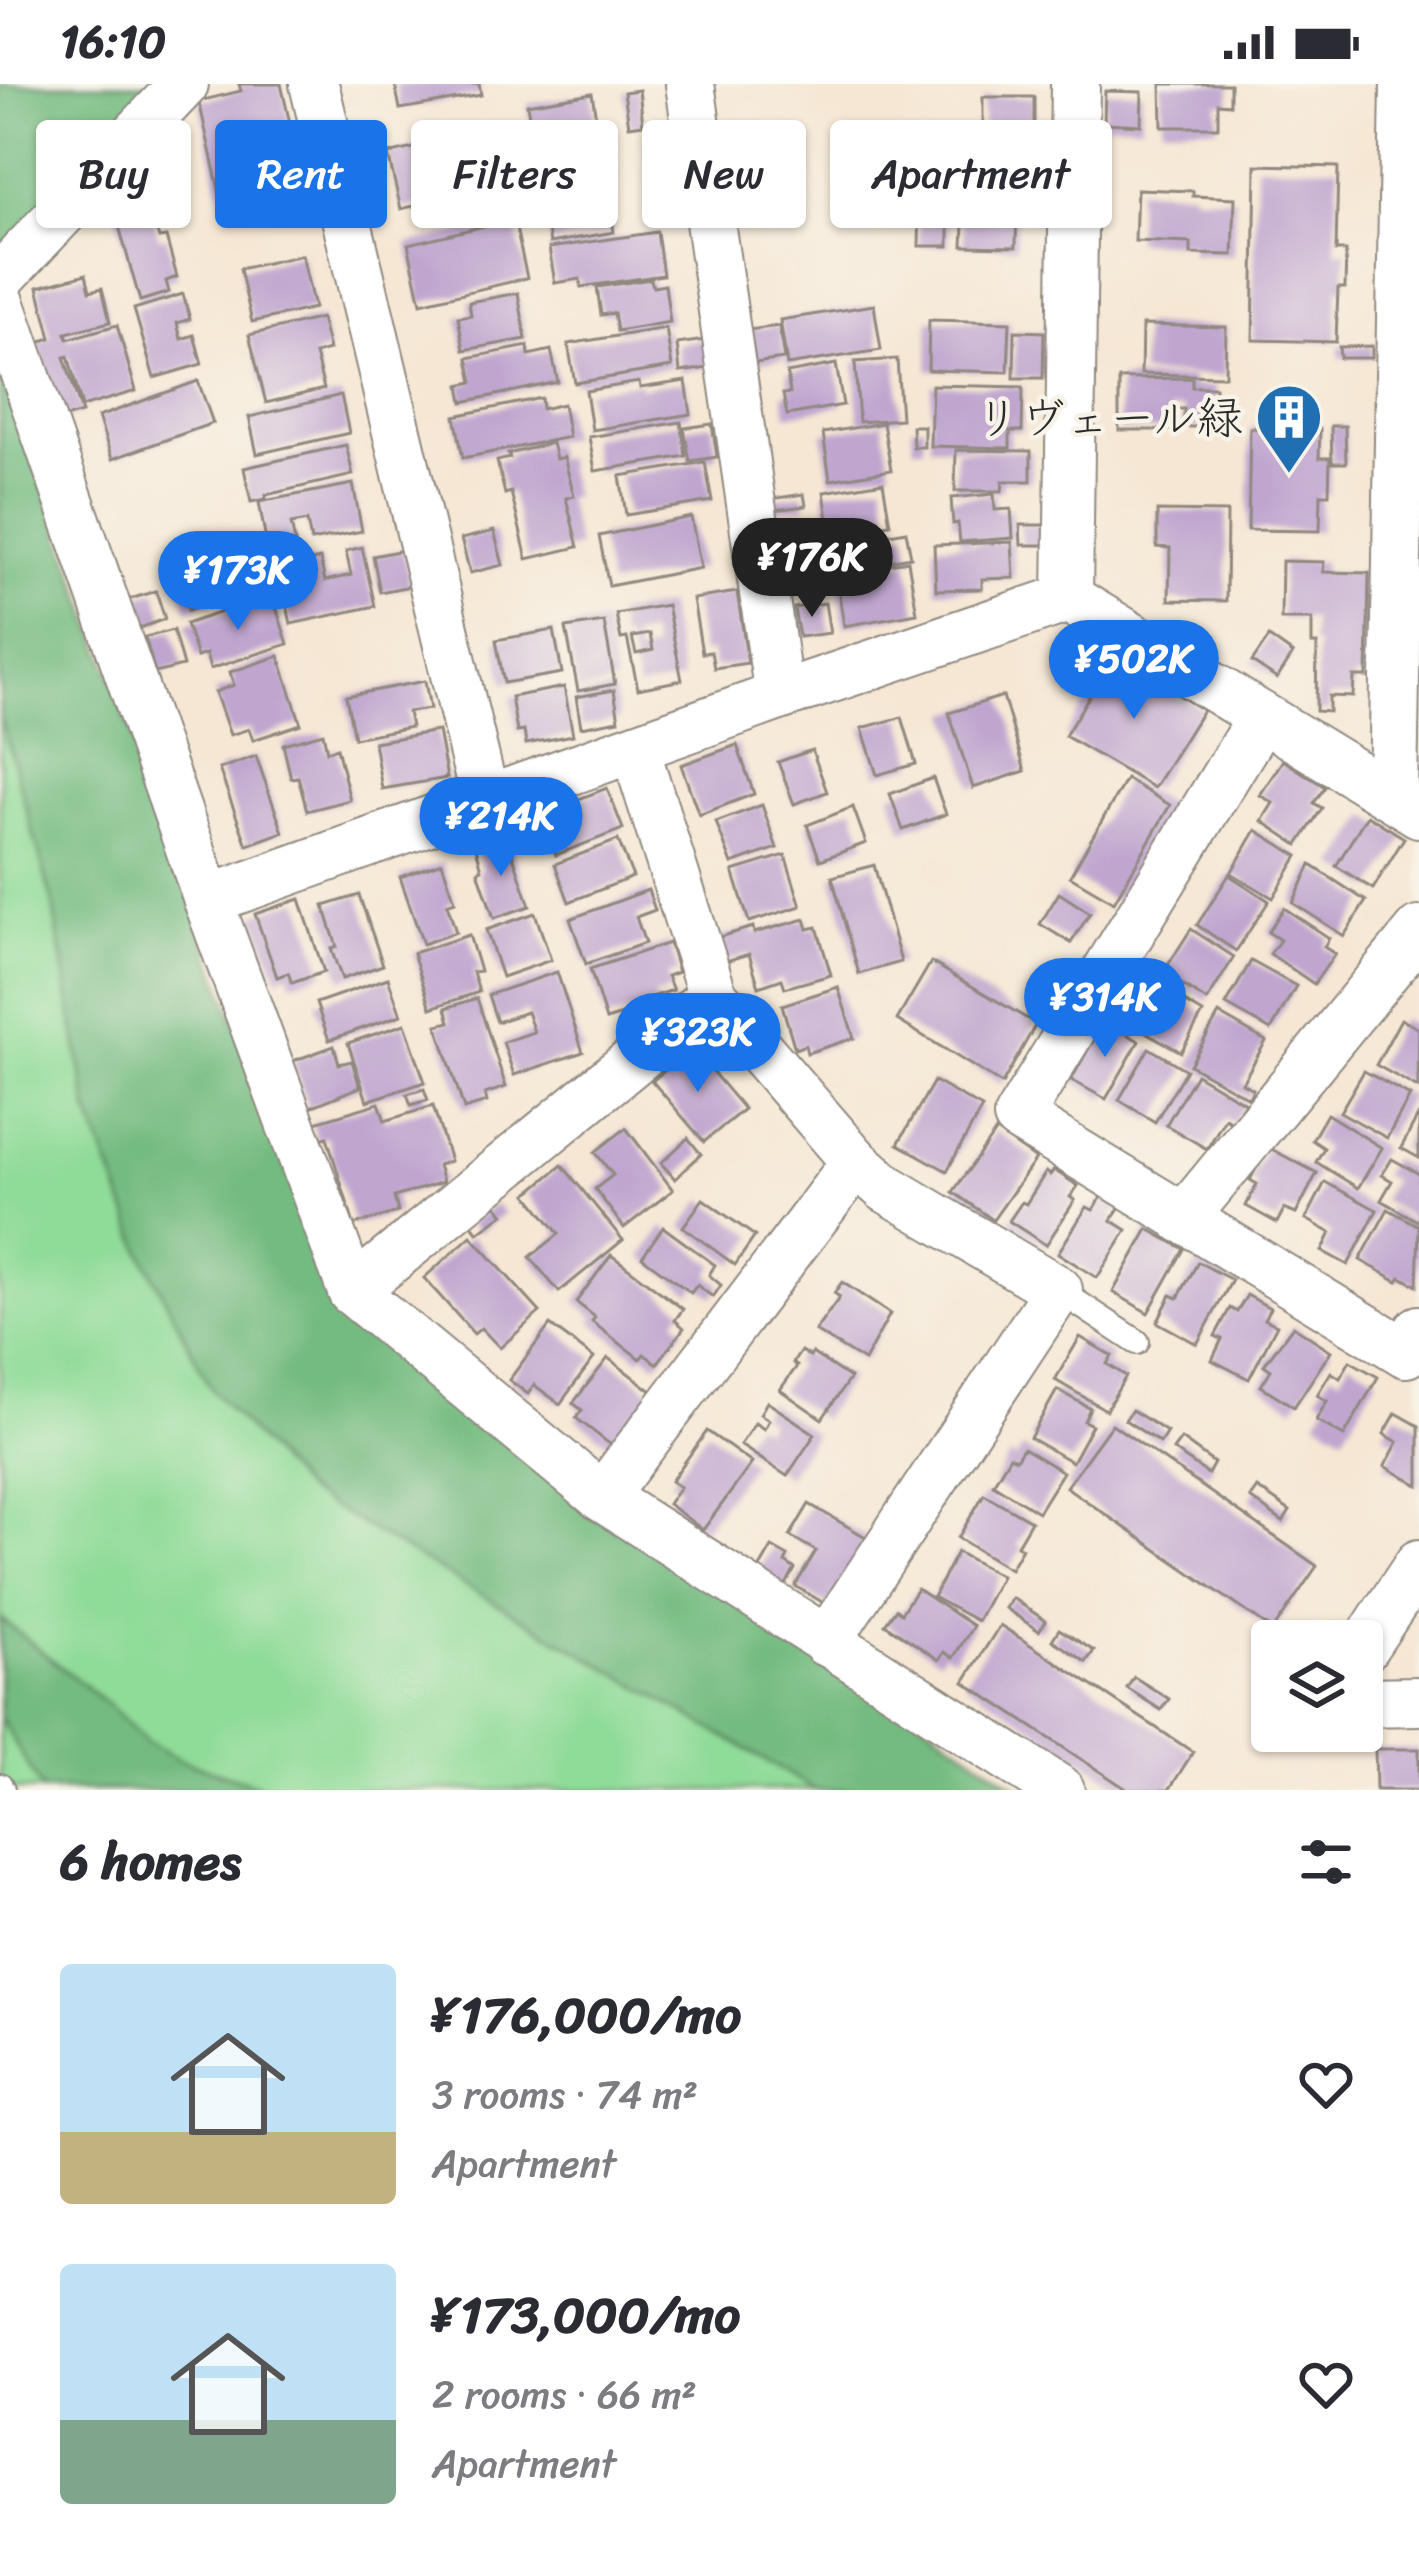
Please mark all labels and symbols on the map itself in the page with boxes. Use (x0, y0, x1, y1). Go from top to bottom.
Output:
place label: リヴェール緑 (975, 378, 1242, 458)
building icon: リヴェール緑 (1254, 382, 1324, 476)
pin: ¥176K (728, 518, 896, 620)
pin: ¥173K (154, 531, 322, 633)
pin: ¥502K (1050, 620, 1218, 722)
pin: ¥214K (417, 777, 585, 879)
pin: ¥314K (1021, 958, 1189, 1060)
pin: ¥323K (614, 993, 782, 1095)

